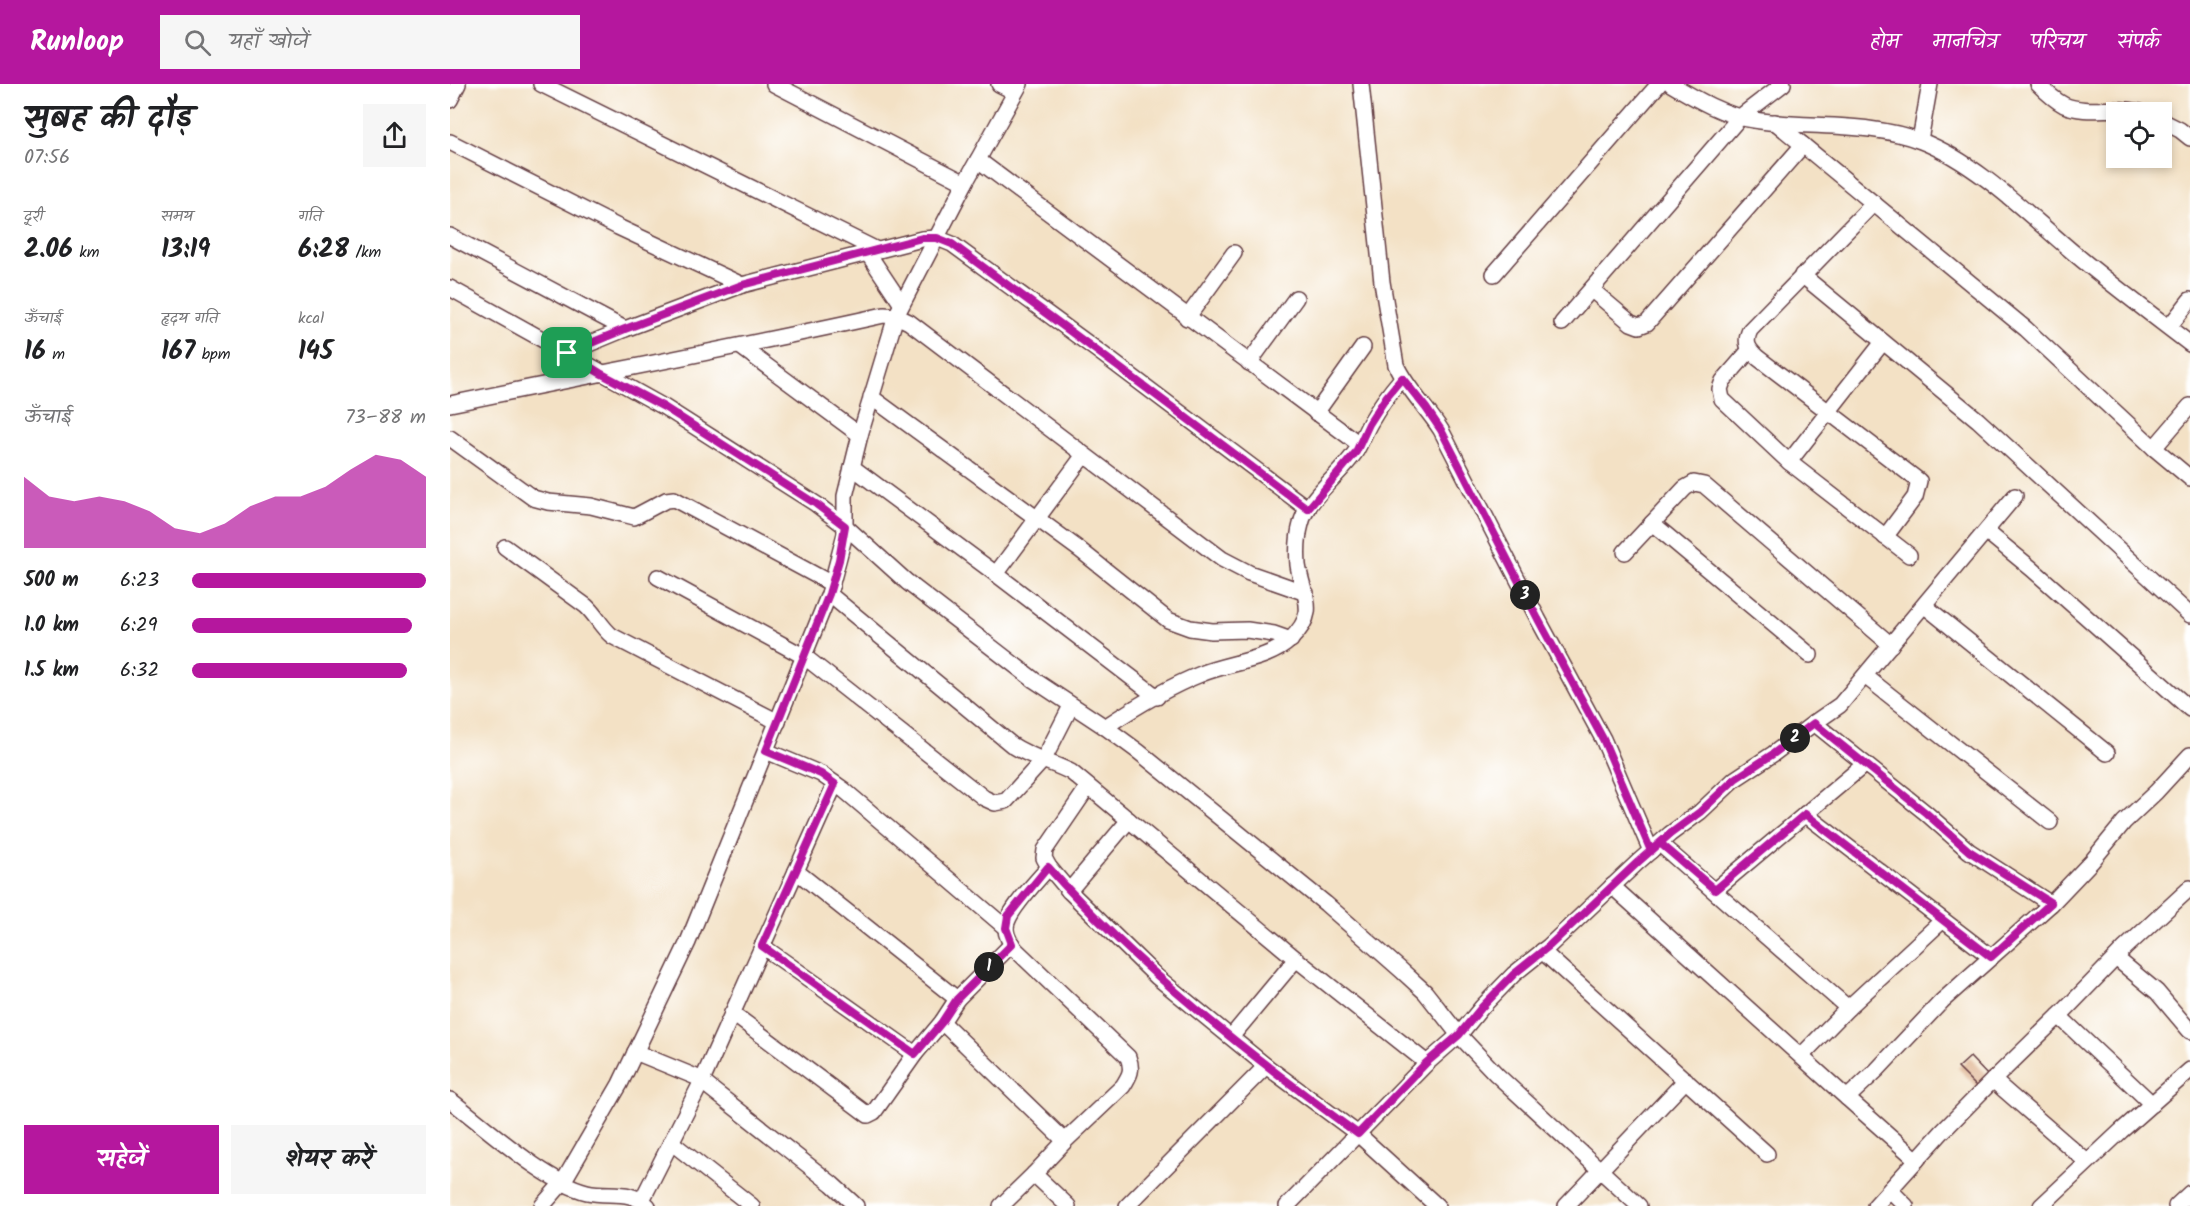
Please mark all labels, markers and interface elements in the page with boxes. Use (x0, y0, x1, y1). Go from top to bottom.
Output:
search box (160, 15, 580, 69)
text: Runloop (30, 20, 124, 65)
text: यहाँ खोजें (229, 25, 308, 60)
icon: search (181, 26, 214, 59)
text: होम (1870, 26, 1899, 59)
text: मानचित्र (1932, 26, 1998, 59)
text: परिचय (2031, 26, 2084, 59)
text: संपर्क (2117, 26, 2160, 59)
text: सुबह की दौड़ (24, 93, 193, 146)
map controls (2106, 102, 2172, 168)
button: locate (2106, 102, 2172, 168)
button: share (363, 104, 426, 167)
text: 07:56 (24, 142, 70, 174)
text: दूरी (24, 204, 43, 229)
text: समय (161, 204, 193, 229)
text: गति (298, 204, 322, 229)
text: 2.06 (24, 229, 73, 271)
text: 13:19 (161, 229, 210, 271)
text: 6:28 (298, 229, 349, 271)
text: km (73, 240, 99, 265)
text: /km (349, 240, 381, 265)
text: ऊँचाई (24, 306, 62, 331)
text: हृदय गति (161, 306, 218, 331)
text: kcal (298, 306, 324, 331)
pin (541, 327, 592, 378)
text: 16 (24, 331, 46, 373)
text: 167 (161, 331, 195, 373)
text: 145 (298, 331, 333, 373)
icon: arrive (550, 336, 583, 369)
text: m (46, 342, 65, 367)
text: bpm (195, 342, 230, 367)
text: ऊँचाई (24, 402, 72, 434)
text: 73–88 m (345, 402, 426, 434)
text: 500 m (24, 565, 79, 597)
text: 6:23 (120, 565, 159, 597)
pin: 3 (1510, 580, 1540, 610)
text: 3 (1521, 582, 1529, 607)
text: 1.0 km (24, 610, 79, 642)
text: 6:29 (120, 610, 157, 642)
text: 1.5 km (24, 655, 79, 687)
text: 6:32 (120, 655, 159, 687)
pin: 2 (1780, 723, 1810, 753)
text: 2 (1790, 725, 1800, 750)
pin: 1 (974, 952, 1004, 982)
text: 1 (987, 954, 991, 979)
button: सहेजें (24, 1125, 219, 1194)
button: शेयर करें (231, 1125, 426, 1194)

